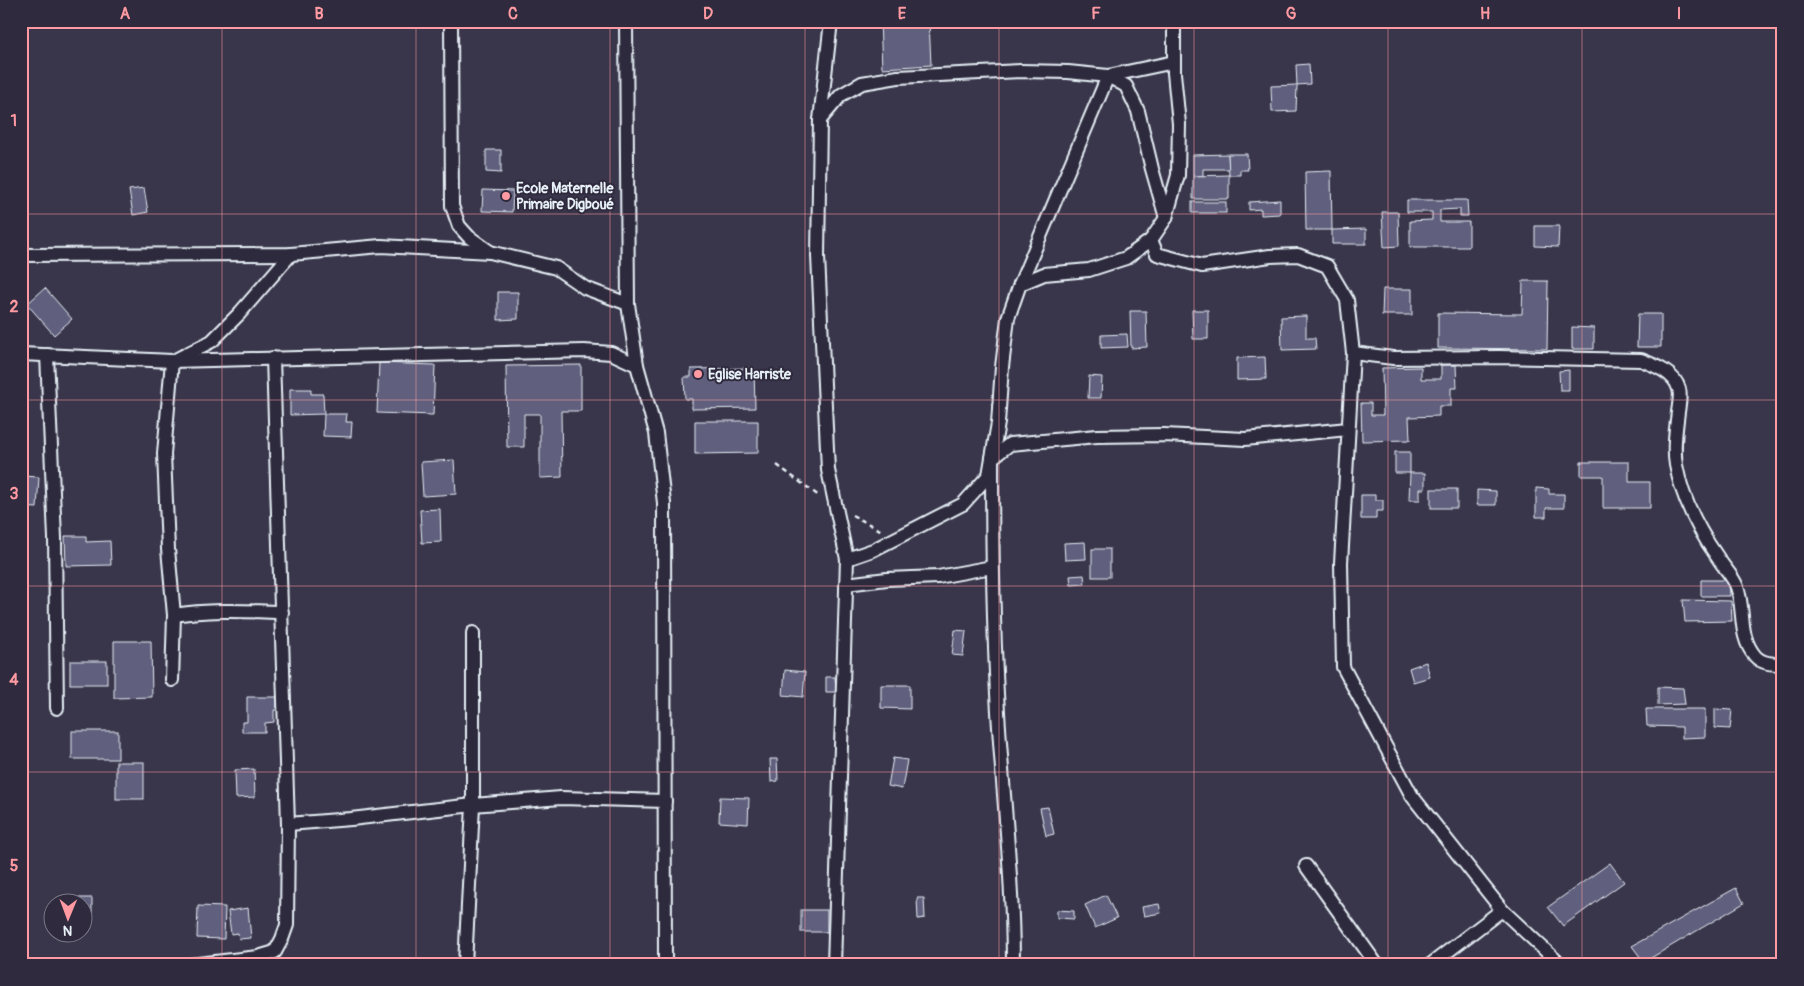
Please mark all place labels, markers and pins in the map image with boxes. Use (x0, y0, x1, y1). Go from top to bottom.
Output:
place label: Ecole Maternelle Primaire Digboué (516, 180, 614, 213)
marker: Ecole Maternelle Primaire Digboué (500, 190, 512, 202)
place label: Eglise Harriste (708, 366, 792, 383)
marker: Eglise Harriste (692, 368, 704, 380)

